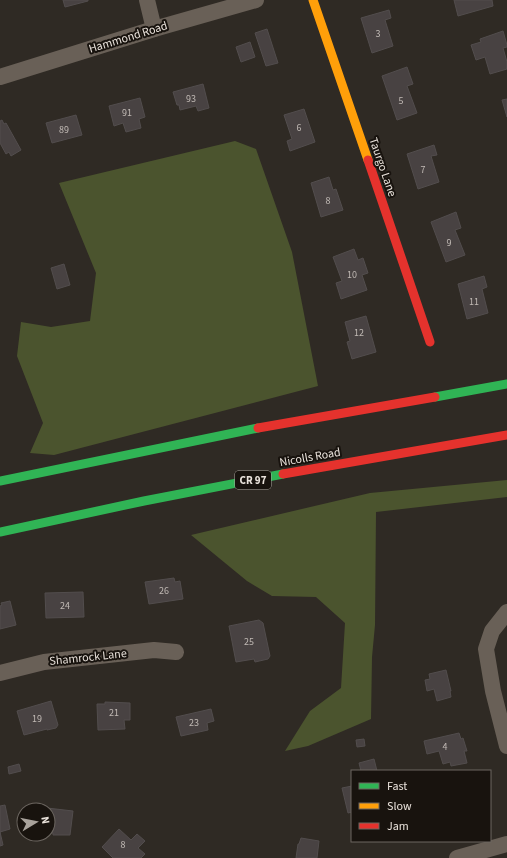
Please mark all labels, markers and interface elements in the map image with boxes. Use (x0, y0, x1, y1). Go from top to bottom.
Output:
street label: Hammond Road (87, 17, 170, 58)
house number: 3 (376, 27, 381, 41)
house number: 93 (186, 92, 196, 106)
house number: 5 (399, 94, 404, 108)
house number: 91 (122, 106, 132, 120)
house number: 6 (297, 121, 302, 135)
house number: 89 (59, 123, 69, 137)
street label: Taurgo Lane (364, 135, 401, 199)
house number: 7 (421, 163, 426, 177)
house number: 8 (326, 194, 331, 208)
house number: 9 (447, 236, 452, 250)
house number: 10 (347, 268, 357, 282)
house number: 11 (469, 295, 479, 309)
house number: 12 (354, 326, 364, 340)
street label: Nicolls Road (278, 444, 342, 471)
road number: CR 97 (235, 471, 271, 489)
house number: 26 (159, 584, 169, 598)
house number: 24 (60, 599, 70, 613)
house number: 25 (244, 635, 254, 649)
street label: Shamrock Lane (49, 645, 128, 670)
house number: 21 (109, 706, 119, 720)
house number: 19 (32, 712, 42, 726)
house number: 23 (189, 716, 199, 730)
house number: 4 (443, 740, 448, 754)
legend (351, 770, 491, 842)
text: Fast (387, 778, 407, 795)
text: Slow (387, 798, 412, 815)
north arrow (16, 802, 56, 842)
text: N (37, 815, 53, 825)
text: Jam (387, 818, 409, 835)
house number: 8 (121, 838, 126, 852)

